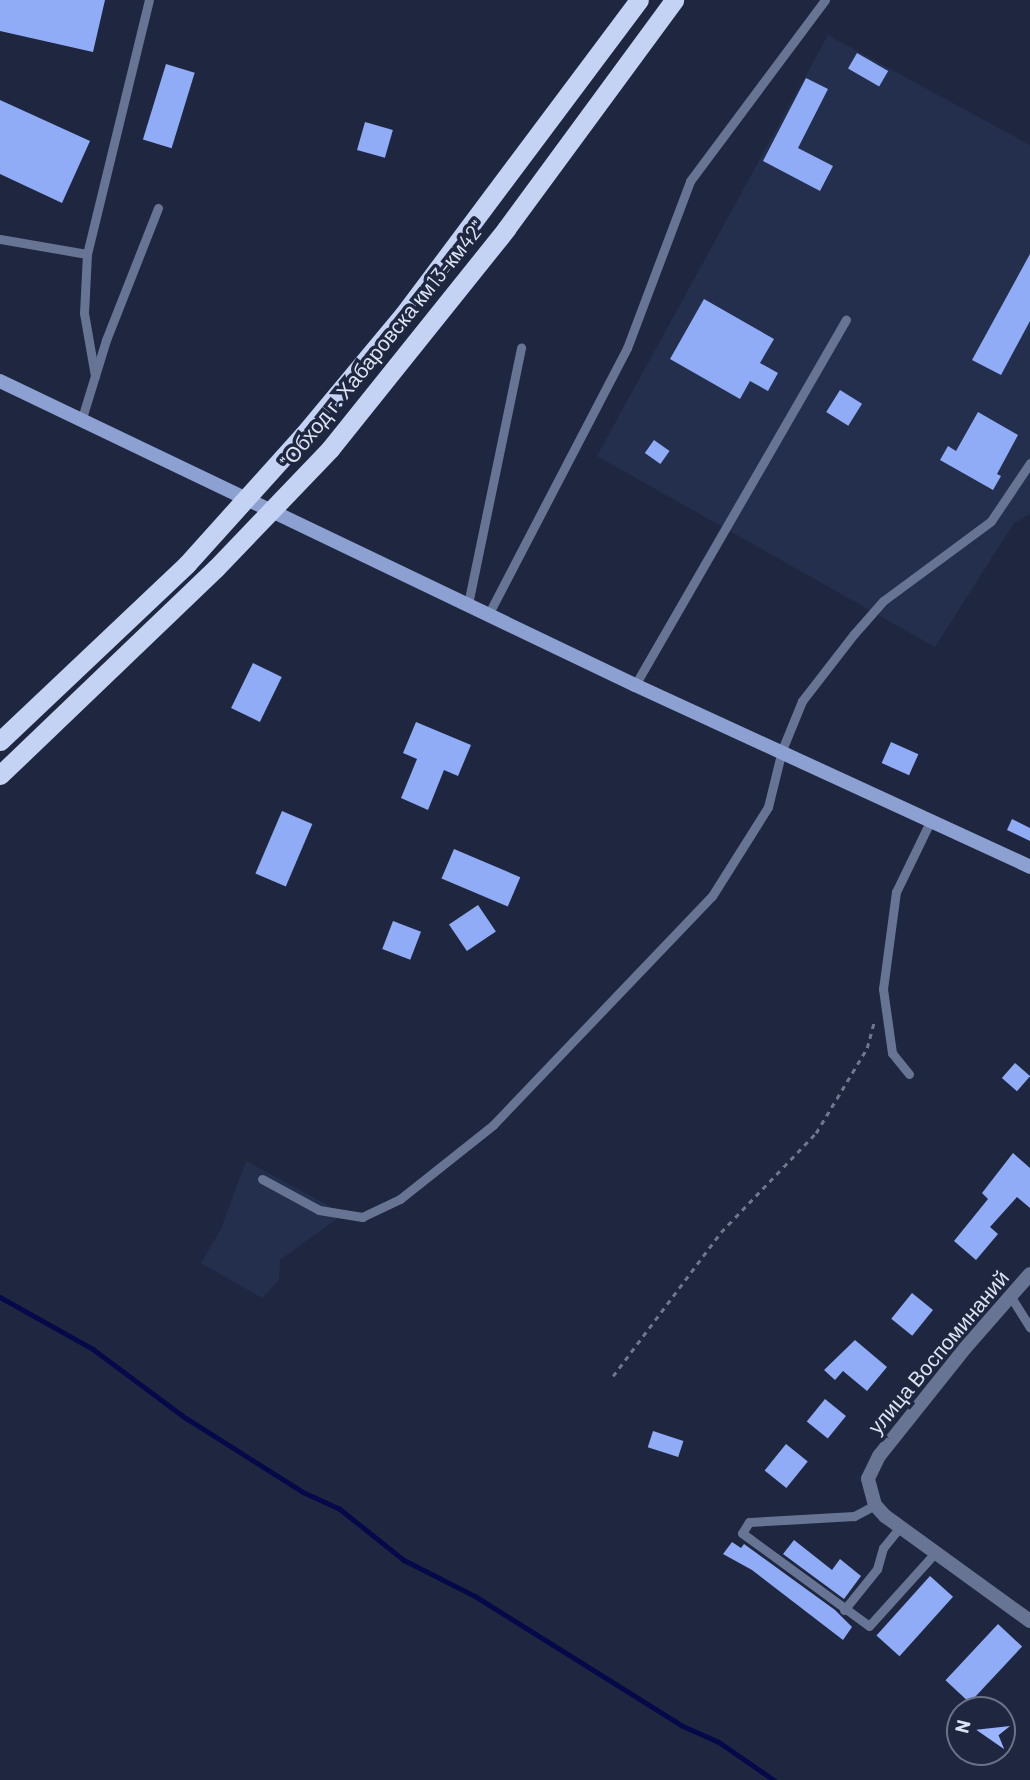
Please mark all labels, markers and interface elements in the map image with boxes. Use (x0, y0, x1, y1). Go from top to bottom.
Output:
street label: "Обход г. Хабаровска км13-км42" (275, 216, 489, 472)
street label: улица Воспоминаний (862, 1265, 1014, 1439)
north arrow (946, 1696, 1016, 1766)
text: N (949, 1717, 975, 1735)

